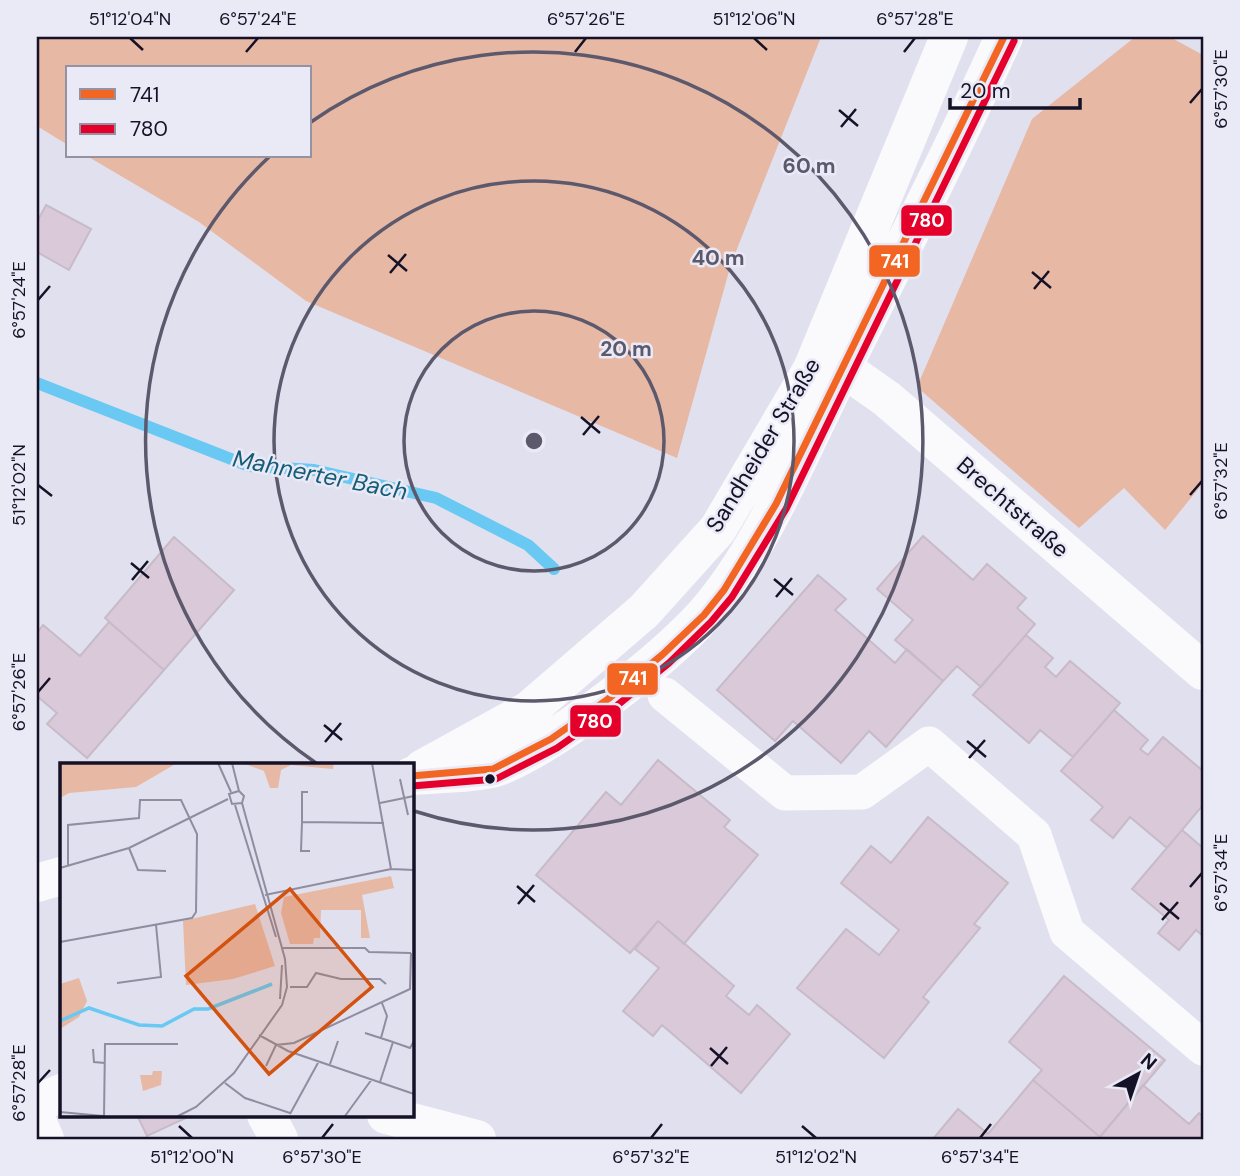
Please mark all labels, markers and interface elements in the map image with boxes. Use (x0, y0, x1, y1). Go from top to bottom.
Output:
text: 51°12'04"N (89, 7, 171, 31)
text: 6°57'24"E (219, 7, 297, 31)
text: 6°57'26"E (547, 7, 625, 31)
text: 51°12'06"N (713, 7, 795, 31)
text: 6°57'28"E (876, 7, 954, 31)
text: 6°57'30"E (1209, 49, 1233, 129)
legend (66, 66, 312, 158)
scale bar (950, 66, 1079, 110)
text: 20 m (960, 77, 1011, 105)
text: 741 (130, 81, 159, 109)
text: 780 (130, 115, 168, 143)
text: 60 m (783, 152, 835, 180)
line badge: 780 (900, 204, 953, 237)
text: 780 (909, 208, 945, 233)
text: 40 m (691, 244, 745, 272)
line badge: 741 (868, 244, 921, 278)
text: 741 (881, 249, 909, 274)
text: 6°57'24"E (7, 261, 31, 339)
text: 20 m (600, 335, 652, 363)
street label: Sandheider Straße (699, 352, 827, 538)
centre of rings (522, 429, 546, 453)
water label: Mahnerter Bach (230, 442, 410, 507)
text: 6°57'32"E (1209, 442, 1233, 520)
text: 51°12'02"N (7, 444, 31, 526)
street label: Brechtstraße (951, 450, 1075, 564)
text: 6°57'26"E (7, 653, 31, 731)
line badge: 741 (606, 662, 659, 696)
text: 741 (619, 666, 647, 691)
line badge: 780 (569, 704, 622, 738)
text: 780 (577, 709, 613, 734)
inset map (60, 763, 413, 1116)
unlabelled marker (483, 772, 497, 786)
text: 6°57'34"E (1209, 834, 1233, 912)
north arrow (1104, 1040, 1174, 1110)
text: 6°57'28"E (7, 1044, 31, 1122)
text: N (1135, 1047, 1162, 1075)
text: 51°12'00"N (150, 1145, 234, 1169)
text: 6°57'30"E (282, 1145, 362, 1169)
text: 6°57'32"E (612, 1145, 690, 1169)
text: 51°12'02"N (775, 1145, 857, 1169)
text: 6°57'34"E (941, 1145, 1019, 1169)

